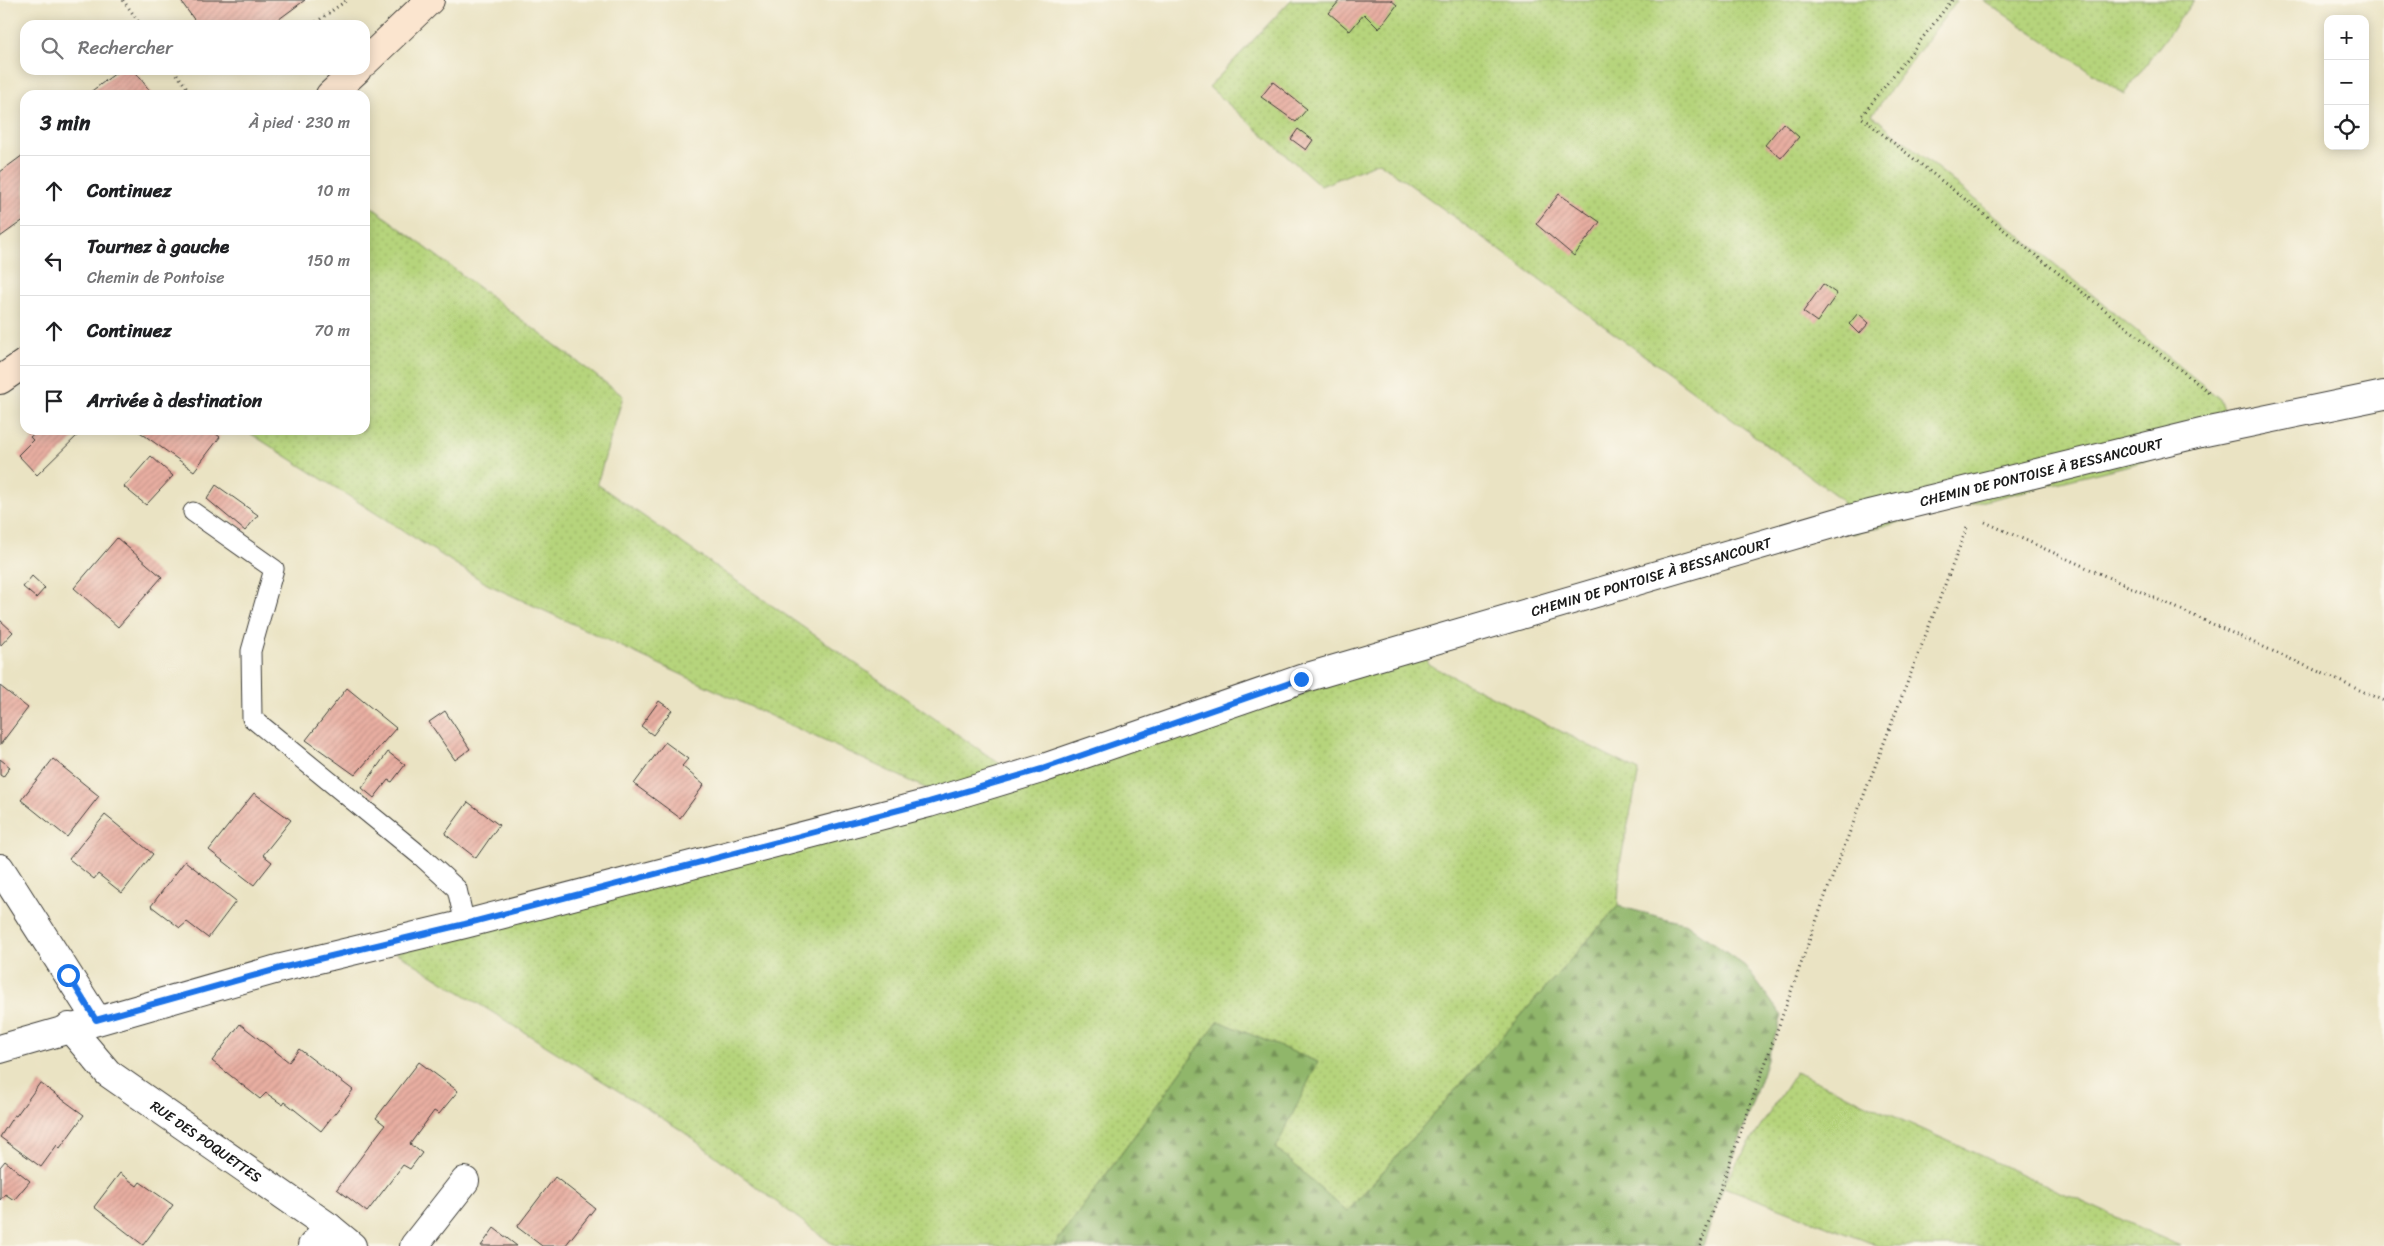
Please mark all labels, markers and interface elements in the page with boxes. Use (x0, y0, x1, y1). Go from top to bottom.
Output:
map controls (2324, 15, 2369, 150)
button: + (2324, 15, 2369, 60)
search box (20, 20, 370, 75)
text: Rechercher (78, 31, 173, 64)
icon: search (38, 34, 66, 62)
button: − (2324, 60, 2369, 105)
text: 3 min (40, 104, 90, 142)
button: locate (2324, 105, 2369, 150)
text: À pied · 230 m (249, 108, 350, 137)
text: Continuez (87, 174, 172, 207)
text: 10 m (317, 176, 350, 205)
icon: ahead (40, 177, 68, 205)
text: Tournez à gauche (87, 230, 229, 263)
text: 150 m (307, 246, 350, 275)
icon: left (40, 247, 68, 275)
text: Chemin de Pontoise (87, 263, 225, 292)
text: Continuez (87, 314, 172, 347)
text: 70 m (314, 316, 350, 345)
icon: ahead (40, 317, 68, 345)
text: Arrivée à destination (87, 384, 262, 417)
icon: arrive (40, 387, 68, 415)
street label: CHEMIN DE PONTOISE À BESSANCOURT (1917, 430, 2167, 514)
street label: CHEMIN DE PONTOISE À BESSANCOURT (1528, 530, 1776, 624)
route end (1290, 668, 1313, 691)
route start (57, 964, 80, 987)
street label: RUE DES POQUETTES (145, 1094, 267, 1190)

